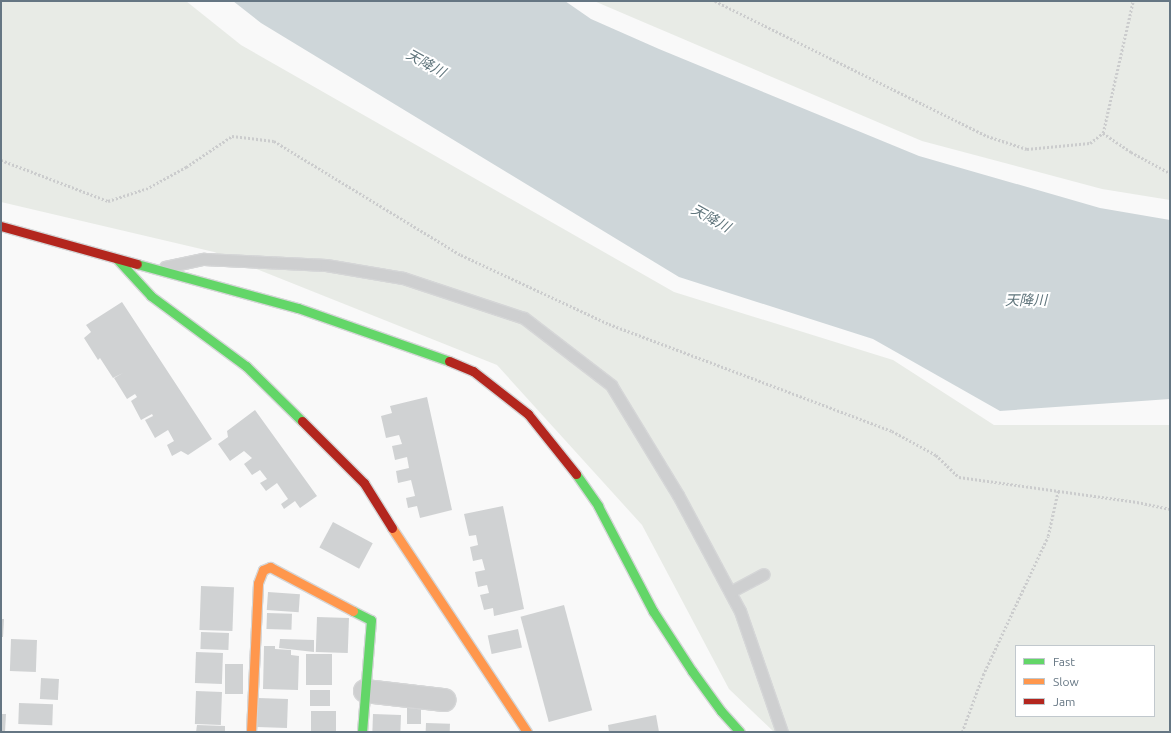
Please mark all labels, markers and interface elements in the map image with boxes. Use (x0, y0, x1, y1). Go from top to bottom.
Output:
water label: 天降川 (404, 45, 448, 81)
water label: 天降川 (689, 200, 733, 236)
water label: 天降川 (1005, 292, 1047, 308)
legend (1015, 645, 1155, 717)
text: Fast (1053, 655, 1075, 668)
text: Slow (1053, 675, 1079, 688)
text: Jam (1053, 695, 1075, 708)

